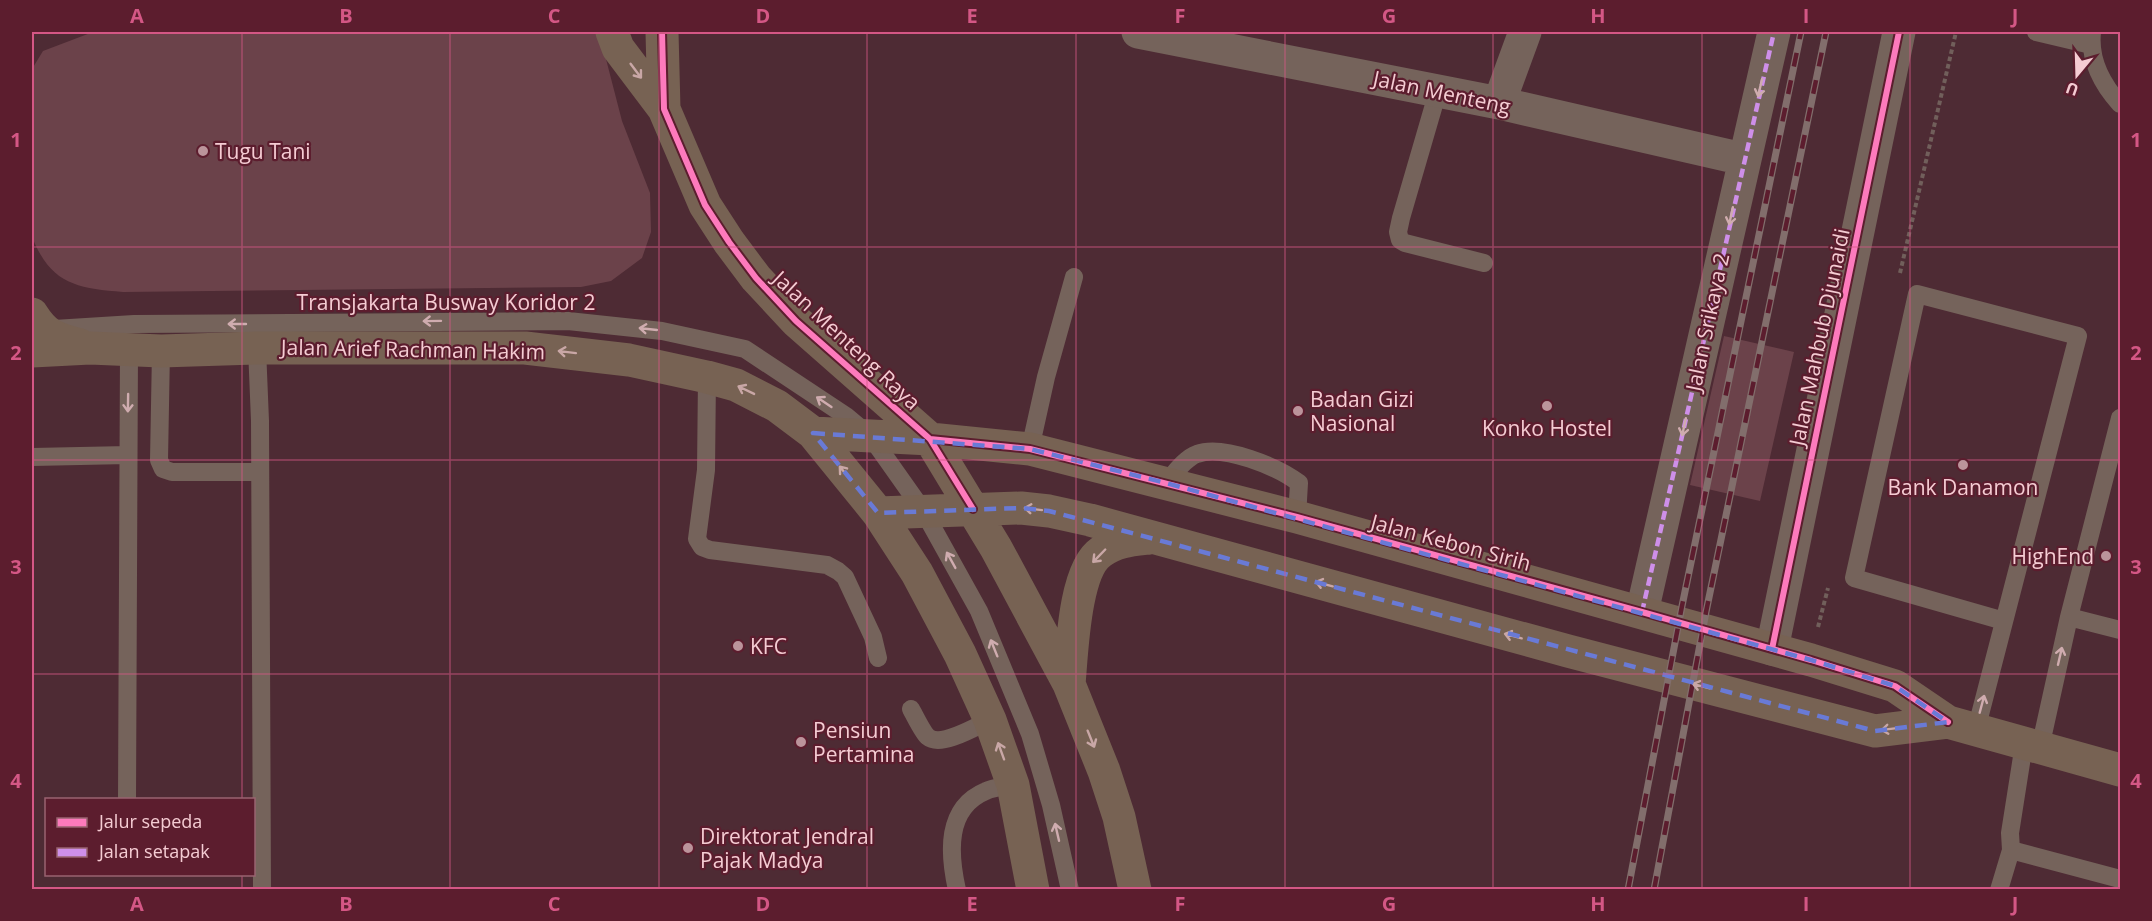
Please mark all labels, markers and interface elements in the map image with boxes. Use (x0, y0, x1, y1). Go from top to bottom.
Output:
text: A (130, 2, 144, 29)
text: B (339, 2, 353, 29)
text: C (548, 2, 561, 29)
text: D (756, 2, 770, 29)
text: E (966, 2, 978, 29)
text: F (1175, 2, 1185, 29)
text: G (1382, 2, 1396, 29)
text: H (1590, 2, 1606, 29)
text: I (1803, 2, 1809, 29)
text: J (2010, 2, 2018, 29)
north arrow (2047, 45, 2107, 105)
one-way arrow (630, 63, 642, 79)
street label: Jalan Menteng (1369, 63, 1513, 120)
text: U (2063, 77, 2081, 102)
one-way arrow (1754, 79, 1766, 98)
text: 1 (10, 126, 22, 153)
text: 1 (2130, 126, 2142, 153)
place label: Tugu Tani (215, 137, 311, 165)
marker: Tugu Tani (196, 144, 210, 158)
one-way arrow (1725, 206, 1736, 225)
street label: Jalan Mahbub Djunaidi (1782, 226, 1856, 450)
street label: Jalan Srikaya 2 (1678, 250, 1735, 396)
street label: Jalan Menteng Raya (766, 263, 927, 416)
street label: Transjakarta Busway Koridor 2 (297, 288, 595, 316)
one-way arrow (422, 316, 442, 327)
one-way arrow (227, 318, 247, 330)
one-way arrow (638, 323, 658, 334)
street label: Jalan Arief Rachman Hakim (279, 333, 545, 365)
text: 2 (10, 339, 22, 366)
text: 2 (2130, 339, 2142, 366)
one-way arrow (558, 347, 577, 358)
one-way arrow (738, 384, 756, 396)
place label: Badan Gizi Nasional (1310, 385, 1414, 437)
one-way arrow (122, 392, 134, 412)
one-way arrow (817, 396, 833, 408)
marker: Konko Hostel (1540, 399, 1554, 413)
marker: Badan Gizi Nasional (1291, 404, 1305, 418)
place label: Konko Hostel (1482, 414, 1612, 442)
one-way arrow (1678, 416, 1689, 436)
marker: Bank Danamon (1956, 458, 1970, 472)
one-way arrow (839, 466, 852, 482)
place label: Bank Danamon (1887, 473, 2039, 501)
one-way arrow (1024, 503, 1043, 514)
street label: Jalan Kebon Sirih (1366, 507, 1534, 577)
place label: HighEnd (2012, 542, 2094, 570)
one-way arrow (1092, 548, 1107, 563)
marker: HighEnd (2099, 549, 2113, 563)
one-way arrow (945, 551, 956, 569)
text: 3 (10, 553, 22, 580)
text: 3 (2130, 553, 2142, 580)
one-way arrow (1315, 578, 1334, 589)
one-way arrow (1503, 629, 1522, 641)
place label: KFC (750, 632, 787, 660)
marker: KFC (731, 639, 745, 653)
one-way arrow (988, 640, 999, 658)
one-way arrow (2055, 647, 2067, 666)
one-way arrow (1692, 680, 1711, 691)
one-way arrow (1977, 695, 1989, 714)
place label: Pensiun Pertamina (813, 716, 914, 768)
one-way arrow (1881, 724, 1901, 735)
one-way arrow (1086, 729, 1097, 747)
marker: Pensiun Pertamina (794, 735, 808, 749)
one-way arrow (995, 742, 1006, 761)
text: 4 (10, 767, 22, 794)
text: 4 (2130, 767, 2142, 794)
legend (45, 798, 255, 876)
text: Jalur sepeda (97, 809, 202, 833)
place label: Direktorat Jendral Pajak Madya (700, 822, 874, 874)
one-way arrow (1051, 823, 1063, 842)
text: Jalan setapak (97, 839, 210, 863)
marker: Direktorat Jendral Pajak Madya (681, 841, 695, 855)
text: A (130, 890, 144, 917)
text: B (339, 890, 353, 917)
text: C (548, 890, 561, 917)
text: D (756, 890, 770, 917)
text: E (966, 890, 978, 917)
text: F (1175, 890, 1185, 917)
text: G (1382, 890, 1396, 917)
text: H (1590, 890, 1606, 917)
text: I (1803, 890, 1809, 917)
text: J (2010, 890, 2018, 917)

